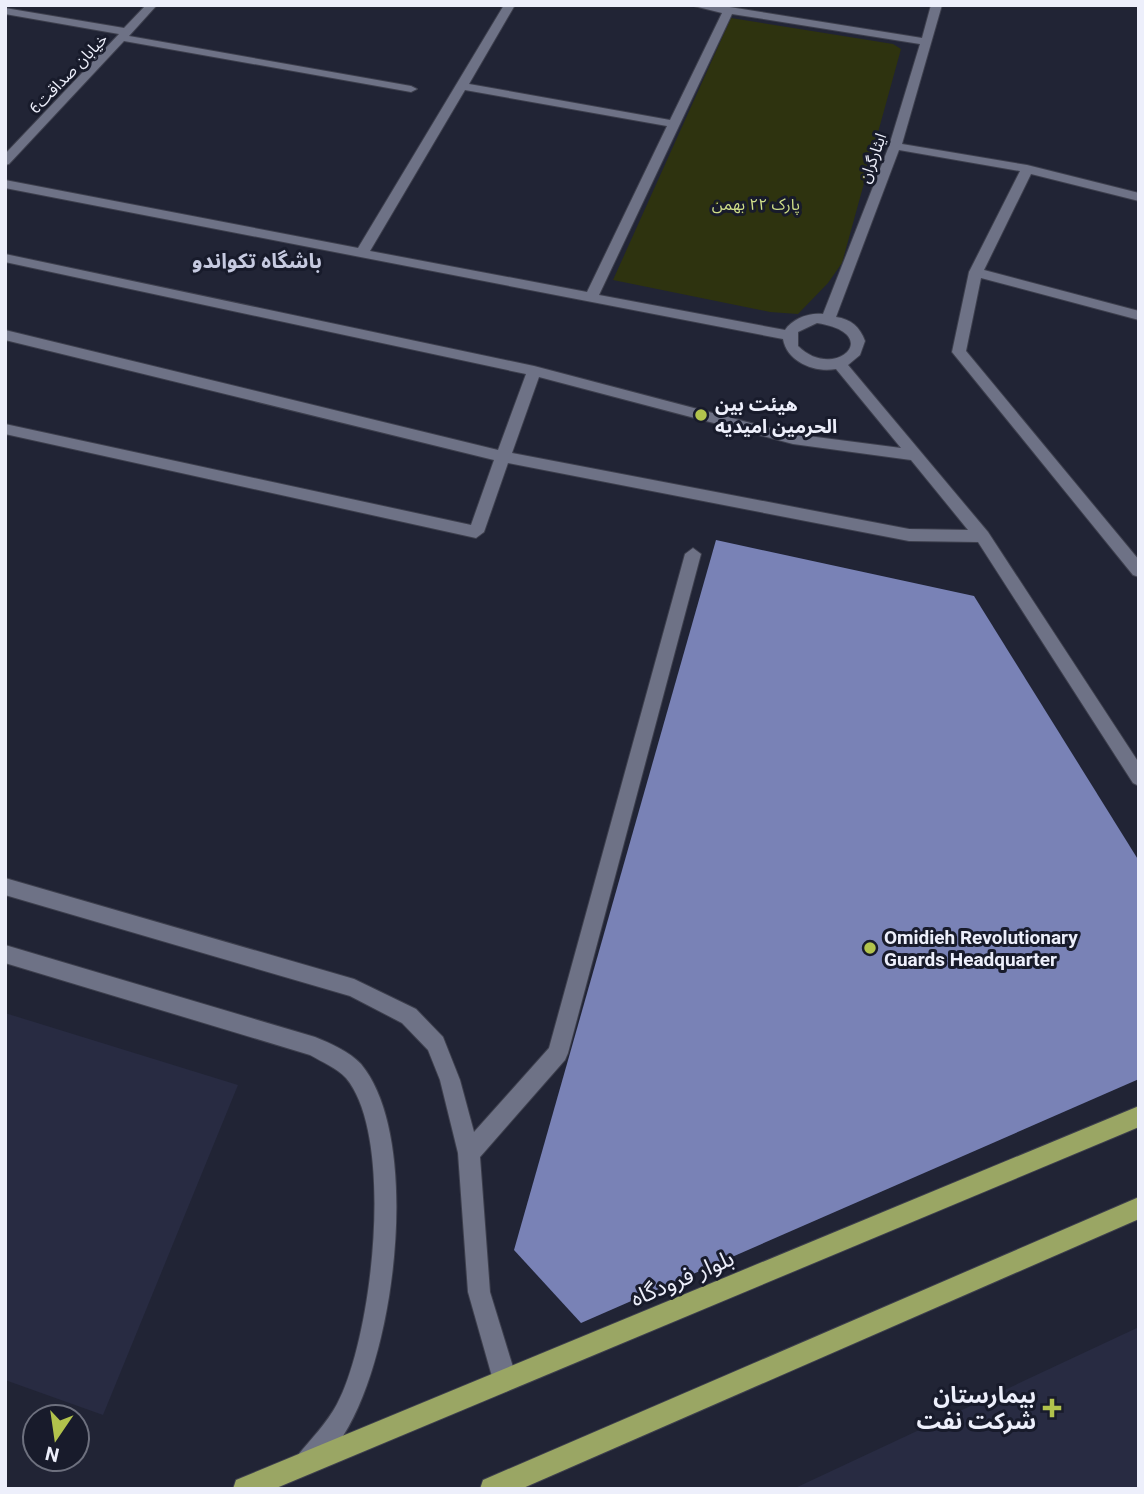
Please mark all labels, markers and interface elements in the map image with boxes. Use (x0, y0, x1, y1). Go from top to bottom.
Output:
street label: خیابان صداقت6 (25, 29, 111, 117)
street label: ایثارگران (855, 131, 890, 186)
park label: پارک ۲۲ بهمن (712, 195, 800, 215)
district label: باشگاه تکواندو (192, 249, 322, 273)
place label: هیئت بین الحرمین امیدیه (715, 393, 837, 438)
marker: هیئت بین الحرمین امیدیه (693, 407, 709, 423)
place label: Omidieh Revolutionary Guards Headquarter (884, 926, 1078, 971)
marker: Omidieh Revolutionary Guards Headquarter (862, 940, 878, 956)
street label: بلوار فرودگاه (626, 1245, 738, 1312)
place label: بیمارستان شرکت نفت (917, 1382, 1036, 1435)
marker: بیمارستان شرکت نفت (1042, 1398, 1062, 1418)
north arrow (21, 1403, 91, 1473)
text: N (43, 1441, 61, 1467)

